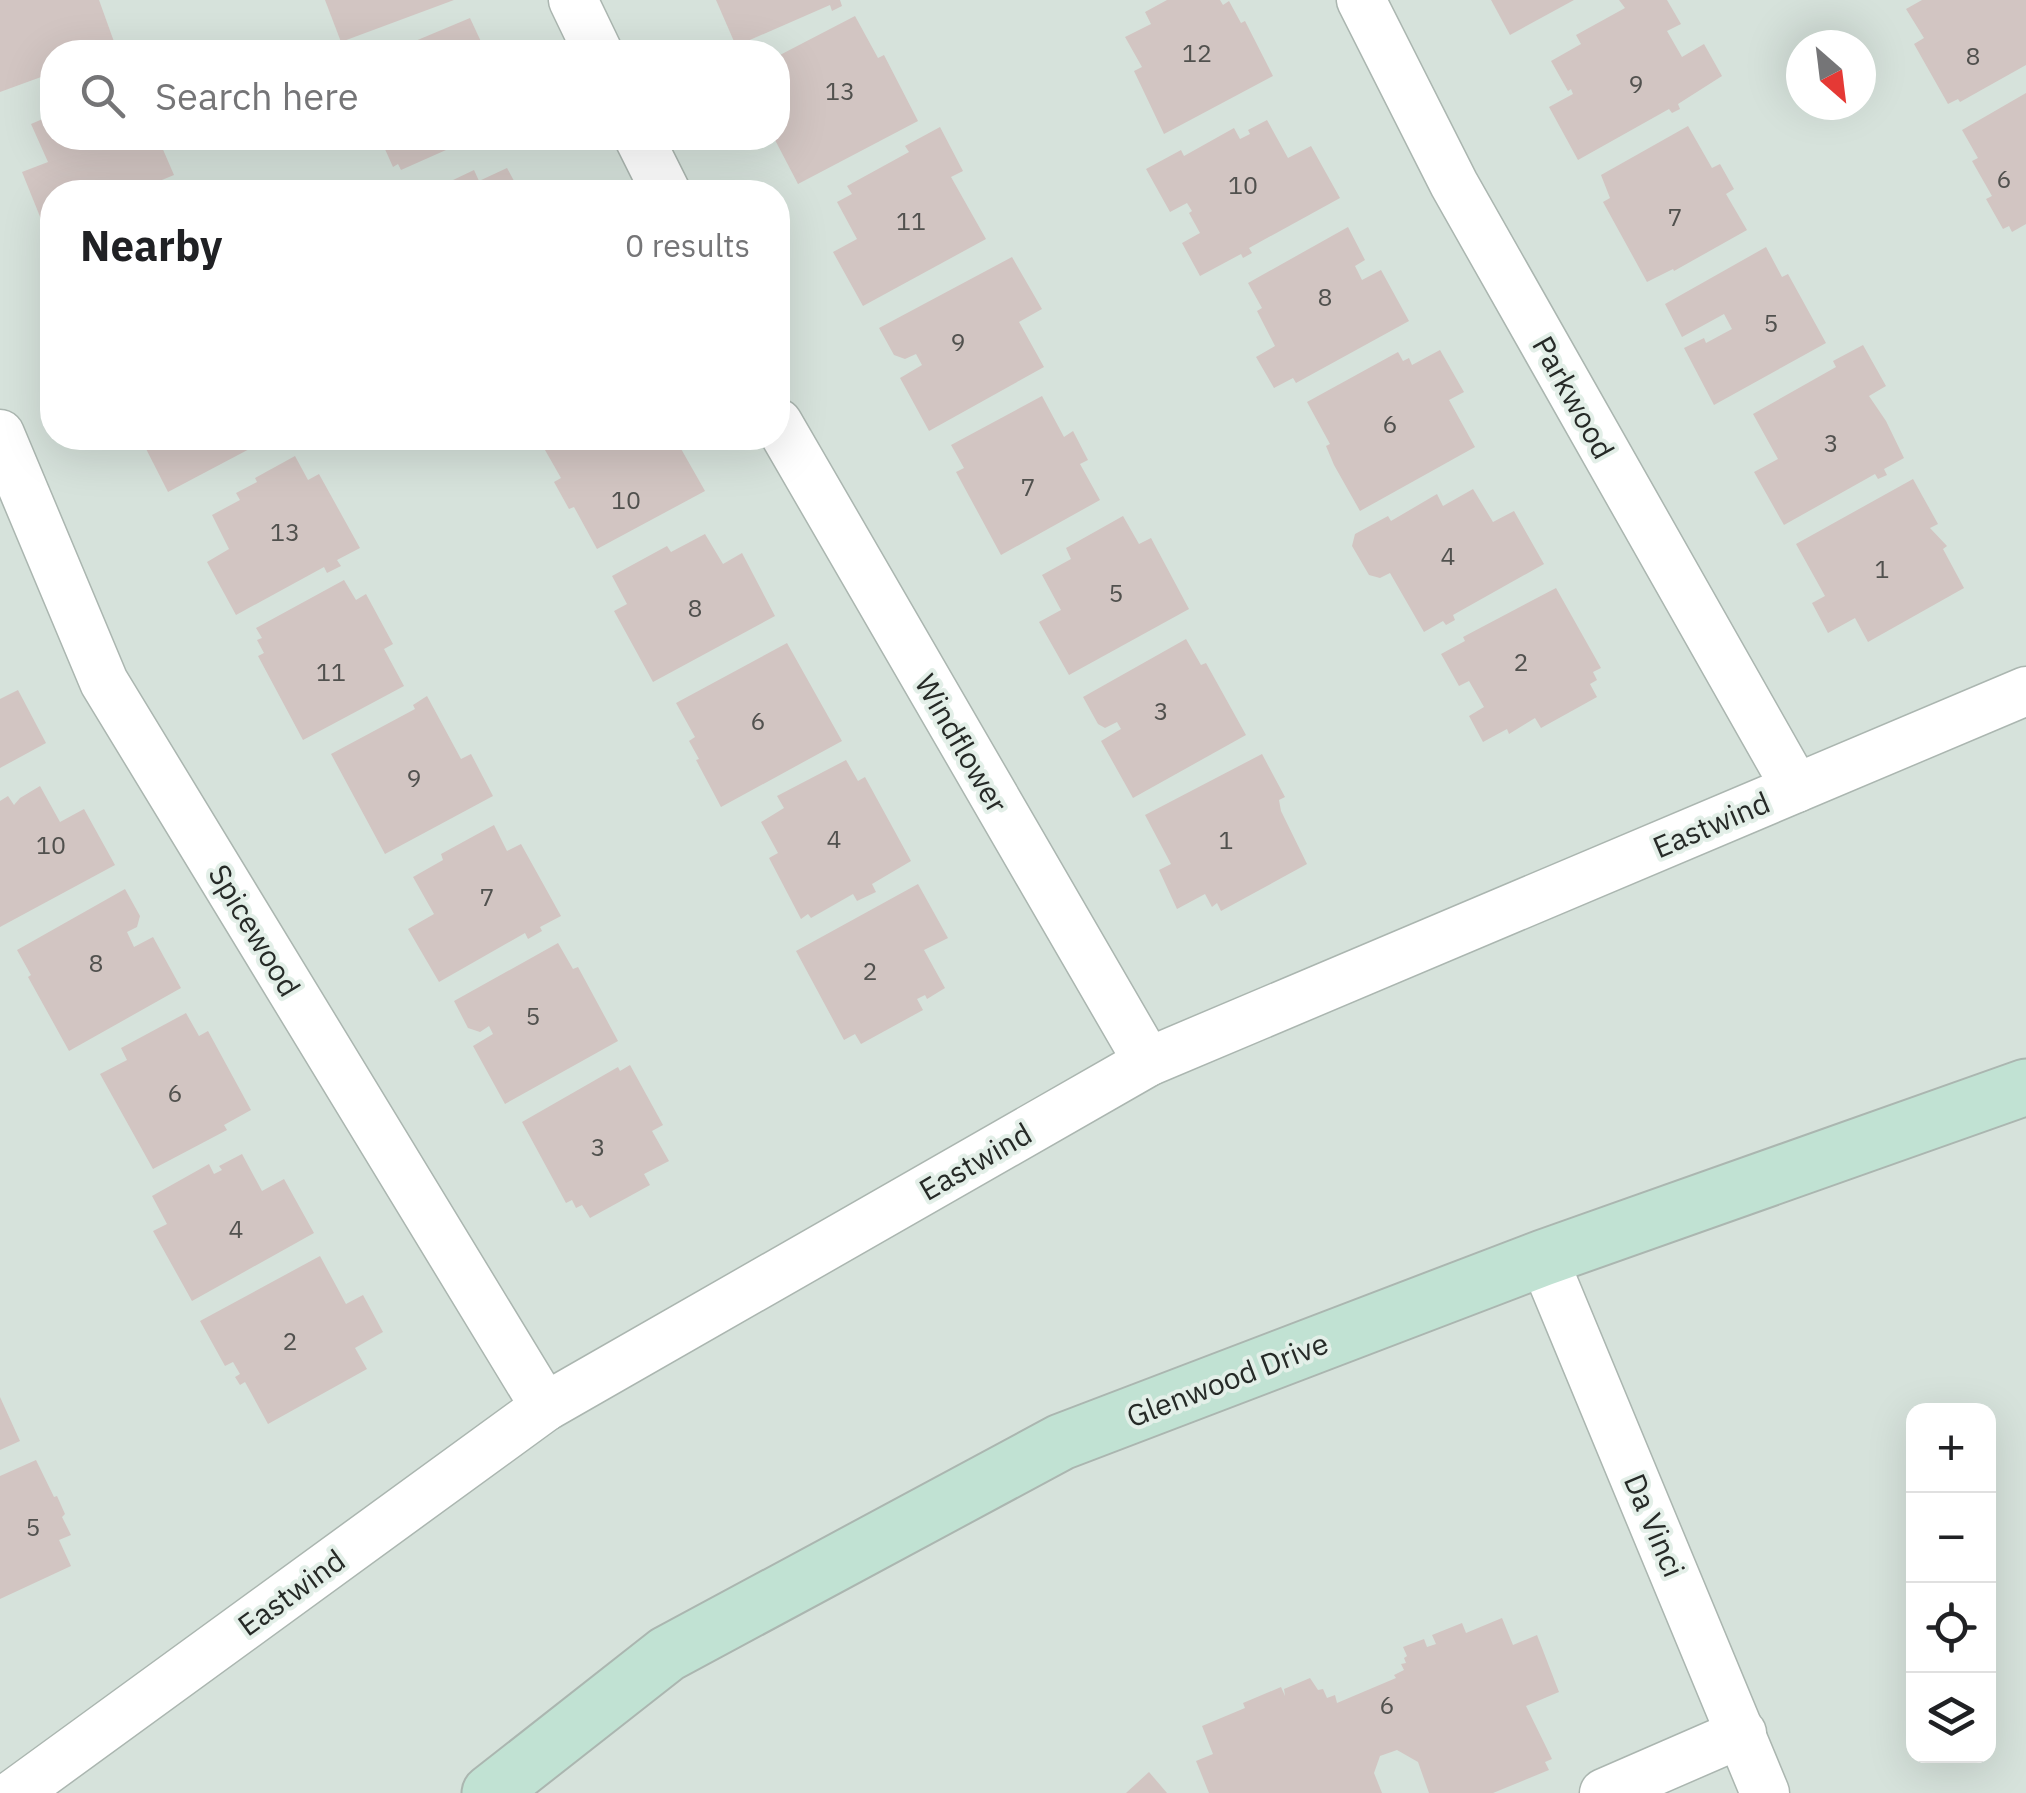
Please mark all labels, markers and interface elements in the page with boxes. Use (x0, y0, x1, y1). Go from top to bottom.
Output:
north arrow (1786, 30, 1876, 120)
house number: 12 (1182, 36, 1212, 69)
house number: 8 (1965, 39, 1981, 72)
search box (40, 40, 790, 150)
house number: 9 (1628, 67, 1644, 100)
icon: search (75, 68, 130, 123)
text: Search here (155, 71, 359, 120)
house number: 13 (825, 74, 855, 107)
house number: 6 (1996, 162, 2012, 195)
house number: 10 (1228, 168, 1258, 201)
house number: 7 (1667, 200, 1683, 233)
house number: 11 (896, 204, 926, 237)
text: Nearby (80, 218, 222, 273)
text: 0 results (625, 224, 750, 266)
house number: 8 (1317, 280, 1333, 313)
house number: 5 (1763, 306, 1779, 339)
house number: 9 (950, 325, 966, 358)
street label: Parkwood (1524, 329, 1624, 465)
house number: 6 (1382, 407, 1398, 440)
house number: 3 (1823, 426, 1839, 459)
house number: 7 (1020, 470, 1036, 503)
house number: 10 (611, 483, 641, 516)
house number: 13 (270, 515, 300, 548)
house number: 4 (1440, 539, 1456, 572)
house number: 1 (1874, 552, 1890, 585)
house number: 5 (1108, 576, 1124, 609)
house number: 8 (687, 591, 703, 624)
house number: 2 (1513, 645, 1529, 678)
house number: 11 (316, 655, 346, 688)
street label: Windflower (907, 667, 1017, 819)
house number: 3 (1153, 694, 1169, 727)
house number: 6 (750, 704, 766, 737)
house number: 9 (406, 761, 422, 794)
street label: Eastwind (1647, 782, 1775, 866)
house number: 4 (826, 822, 842, 855)
house number: 1 (1218, 823, 1234, 856)
house number: 10 (36, 828, 66, 861)
street label: Spicewood (200, 857, 310, 1003)
house number: 7 (479, 880, 495, 913)
house number: 8 (88, 946, 104, 979)
house number: 2 (862, 954, 878, 987)
house number: 5 (525, 999, 541, 1032)
house number: 6 (167, 1076, 183, 1109)
street label: Eastwind (912, 1113, 1038, 1209)
house number: 3 (590, 1130, 606, 1163)
house number: 4 (228, 1212, 244, 1245)
street label: Glenwood Drive (1121, 1323, 1333, 1435)
house number: 2 (282, 1324, 298, 1357)
map controls (1906, 1403, 1996, 1763)
button: + (1906, 1403, 1996, 1493)
street label: Da Vinci (1616, 1467, 1694, 1583)
button: − (1906, 1493, 1996, 1583)
house number: 5 (25, 1510, 41, 1543)
street label: Eastwind (230, 1540, 352, 1644)
button: locate (1906, 1583, 1996, 1673)
button: layers (1906, 1673, 1996, 1763)
house number: 6 (1379, 1688, 1395, 1721)

